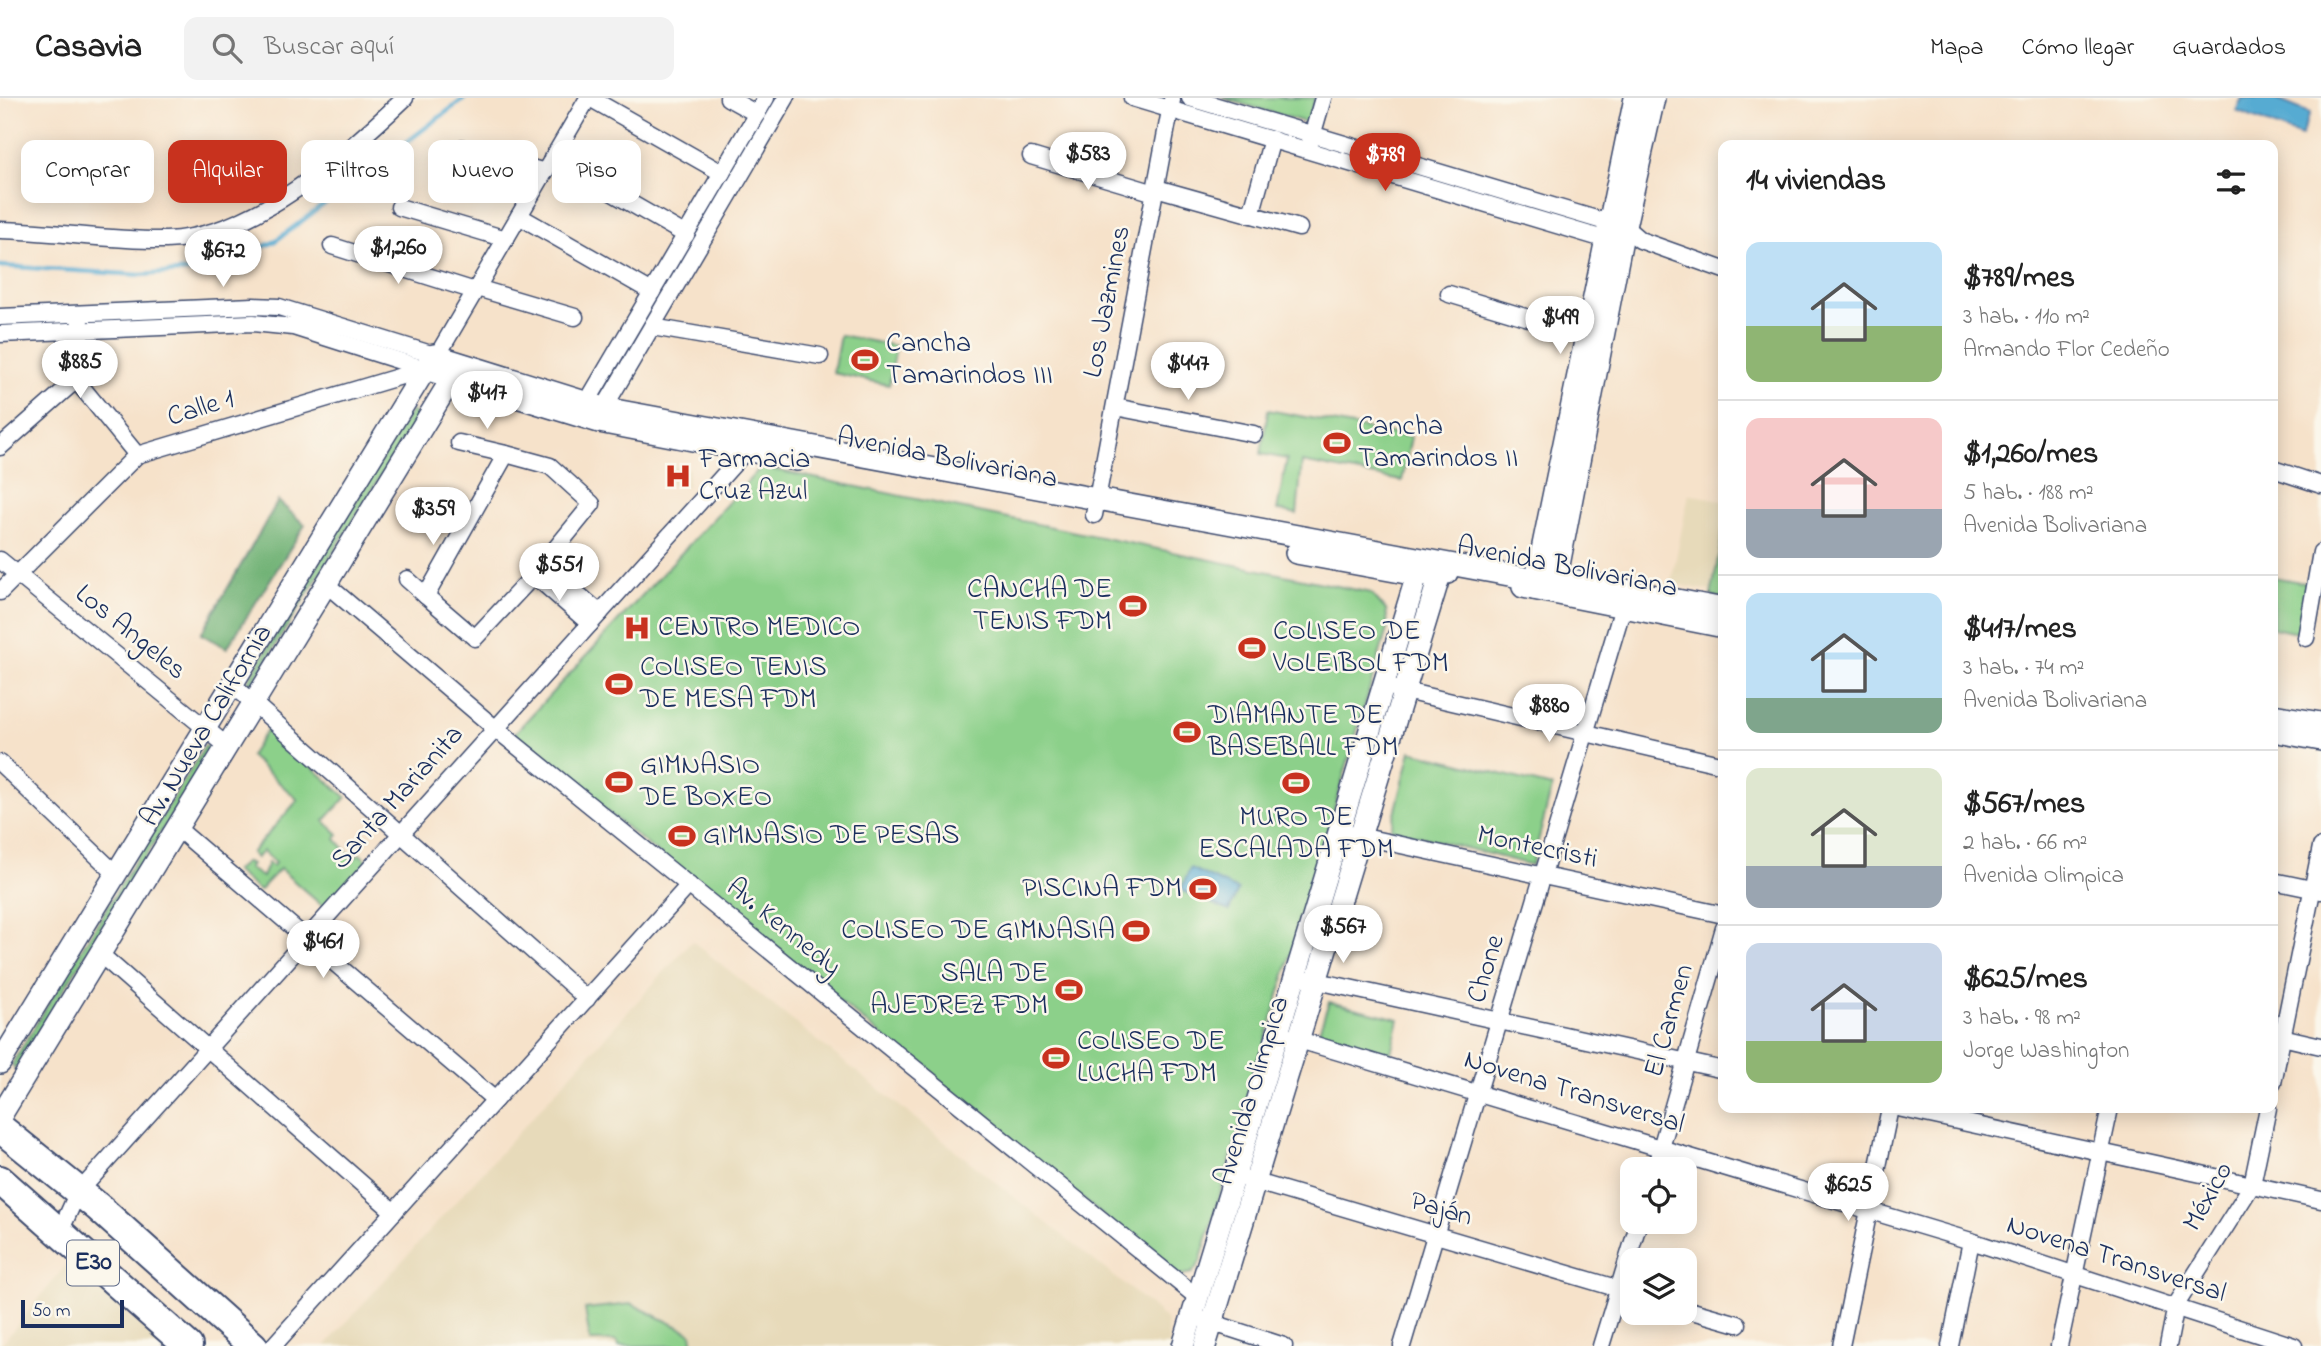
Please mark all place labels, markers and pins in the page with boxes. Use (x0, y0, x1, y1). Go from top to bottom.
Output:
pin: $583 (1047, 132, 1129, 192)
pin: $789 (1344, 134, 1426, 193)
pin: $1,260 (341, 226, 455, 286)
pin: $672 (182, 230, 264, 289)
pin: $499 (1519, 296, 1601, 356)
place label: Cancha Tamarindos III (886, 324, 1053, 397)
pin: $885 (39, 341, 121, 400)
pin: $447 (1147, 342, 1229, 402)
sports icon: Cancha Tamarindos III (850, 345, 880, 375)
pin: $417 (446, 372, 528, 431)
place label: Cancha Tamarindos II (1358, 407, 1518, 480)
sports icon: Cancha Tamarindos II (1322, 428, 1352, 458)
place label: Farmacia Cruz Azul (698, 440, 810, 513)
hospital icon: Farmacia Cruz Azul (663, 461, 693, 491)
pin: $359 (392, 488, 474, 547)
pin: $551 (518, 544, 600, 603)
place label: CANCHA DE TENIS FDM (967, 570, 1112, 643)
sports icon: CANCHA DE TENIS FDM (1118, 591, 1148, 621)
place label: CENTRO MEDICO (658, 608, 860, 649)
place label: COLISEO DE VOLEIBOL FDM (1272, 612, 1449, 685)
hospital icon: CENTRO MEDICO (622, 613, 652, 643)
sports icon: COLISEO DE VOLEIBOL FDM (1237, 633, 1267, 663)
place label: COLISEO TENIS DE MESA FDM (639, 648, 827, 721)
sports icon: COLISEO TENIS DE MESA FDM (604, 669, 634, 699)
pin: $880 (1508, 684, 1590, 744)
place label: DIAMANTE DE BASEBALL FDM (1207, 696, 1399, 769)
sports icon: DIAMANTE DE BASEBALL FDM (1172, 717, 1202, 747)
place label: GIMNASIO DE BOXEO (639, 746, 772, 819)
sports icon: GIMNASIO DE BOXEO (604, 767, 634, 797)
sports icon: MURO DE ESCALADA FDM (1281, 768, 1311, 798)
place label: MURO DE ESCALADA FDM (1198, 798, 1394, 871)
place label: GIMNASIO DE PESAS (703, 816, 959, 857)
sports icon: GIMNASIO DE PESAS (667, 821, 697, 851)
place label: PISCINA FDM (1022, 869, 1182, 910)
sports icon: PISCINA FDM (1188, 874, 1218, 904)
pin: $567 (1302, 906, 1384, 965)
place label: COLISEO DE GIMNASIA (841, 911, 1115, 952)
sports icon: COLISEO DE GIMNASIA (1121, 916, 1151, 946)
pin: $461 (282, 920, 364, 980)
place label: SALA DE AJEDREZ FDM (870, 954, 1048, 1027)
sports icon: SALA DE AJEDREZ FDM (1054, 975, 1084, 1005)
place label: COLISEO DE LUCHA FDM (1077, 1022, 1225, 1095)
sports icon: COLISEO DE LUCHA FDM (1041, 1043, 1071, 1073)
pin: $625 (1807, 1164, 1889, 1223)

